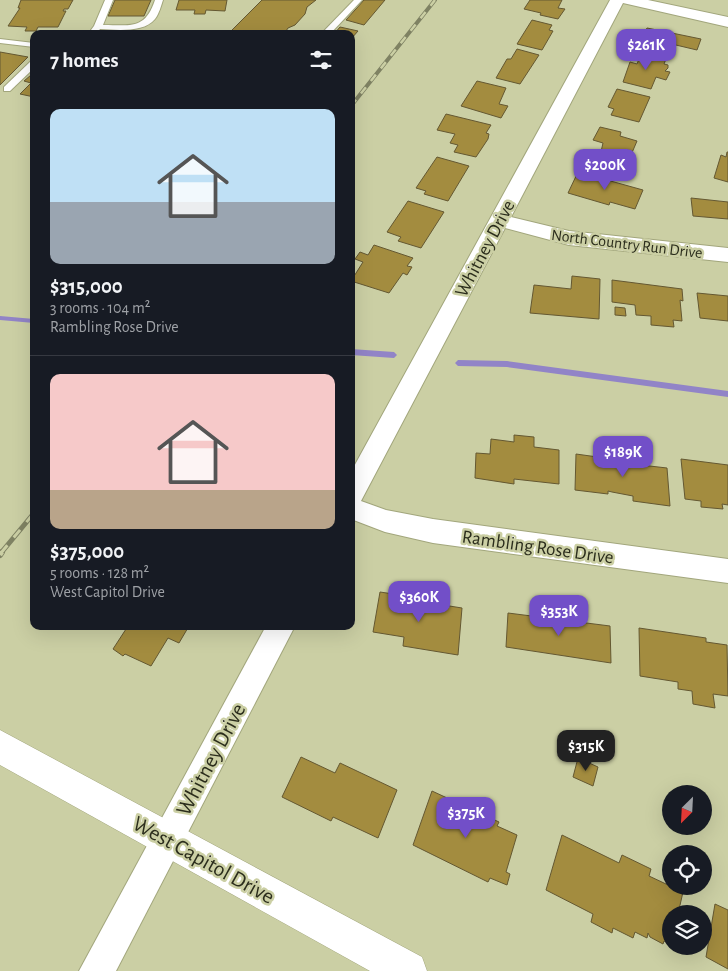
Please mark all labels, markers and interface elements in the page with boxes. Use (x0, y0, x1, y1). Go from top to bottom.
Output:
pin: $261K (611, 28, 681, 71)
text: $261K (627, 37, 665, 53)
icon: filters (307, 46, 335, 74)
text: 7 homes (50, 50, 119, 71)
icon: home (148, 141, 238, 231)
pin: $200K (570, 148, 640, 191)
text: $200K (585, 157, 625, 173)
street label: Whitney Drive (452, 197, 519, 300)
street label: North Country Run Drive (550, 227, 703, 262)
text: $315,000 (50, 276, 123, 297)
text: 3 rooms · 104 m² (50, 300, 150, 316)
text: Rambling Rose Drive (50, 319, 179, 335)
icon: home (148, 407, 238, 497)
pin: $189K (588, 436, 658, 478)
text: $189K (604, 444, 642, 460)
street label: Rambling Rose Drive (461, 527, 615, 568)
text: $375,000 (50, 541, 124, 562)
text: 5 rooms · 128 m² (50, 565, 149, 581)
pin: $360K (384, 580, 454, 623)
text: West Capitol Drive (50, 584, 165, 600)
text: $360K (399, 589, 439, 605)
pin: $353K (524, 594, 594, 637)
text: $353K (540, 603, 578, 619)
street label: Whitney Drive (172, 700, 250, 819)
pin: $315K (551, 730, 621, 772)
text: $315K (568, 738, 604, 754)
north arrow (662, 785, 712, 835)
map controls (662, 785, 712, 955)
pin: $375K (431, 796, 501, 839)
text: $375K (447, 805, 485, 821)
street label: West Capitol Drive (129, 812, 278, 908)
button: locate (662, 845, 712, 895)
button: layers (662, 905, 712, 955)

